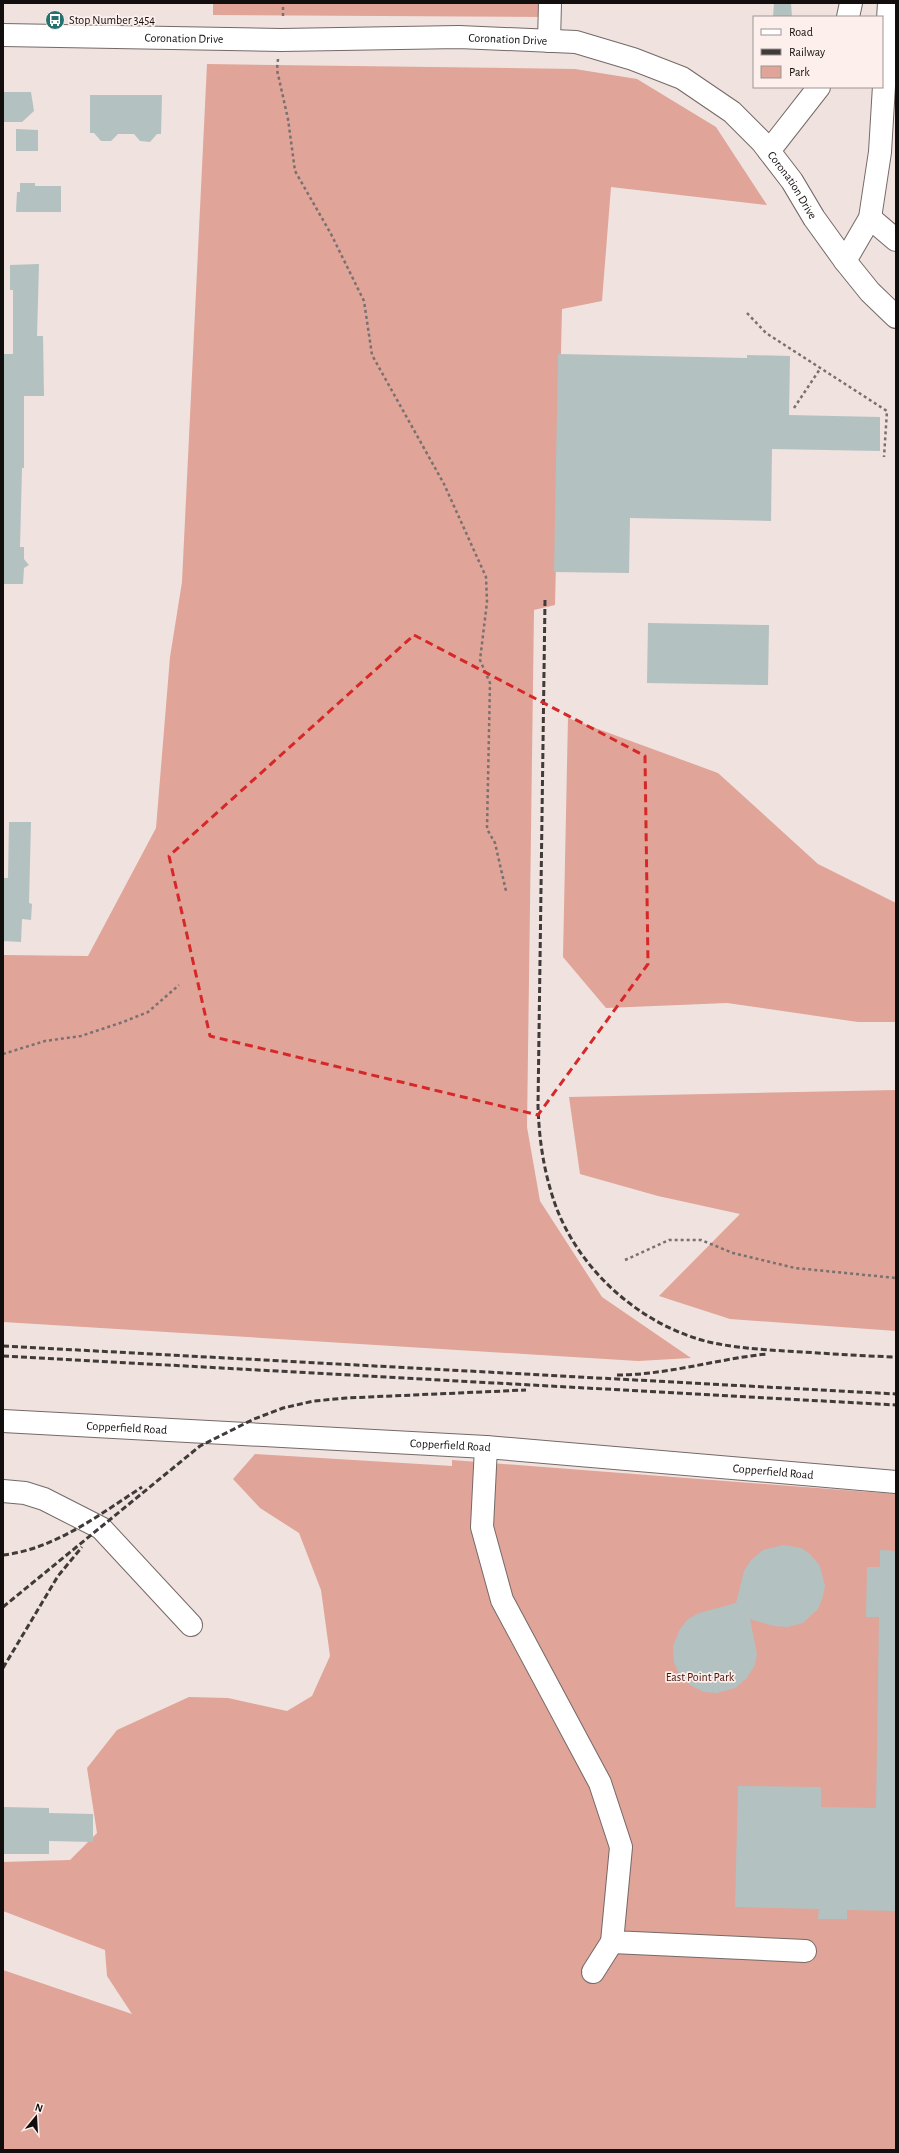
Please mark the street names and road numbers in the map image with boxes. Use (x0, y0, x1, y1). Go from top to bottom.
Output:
street label: Coronation Drive (468, 31, 548, 47)
street label: Coronation Drive (144, 32, 224, 45)
street label: Coronation Drive (765, 149, 819, 221)
street label: Copperfield Road (86, 1420, 168, 1436)
street label: Copperfield Road (410, 1437, 491, 1453)
street label: Copperfield Road (732, 1462, 814, 1481)

